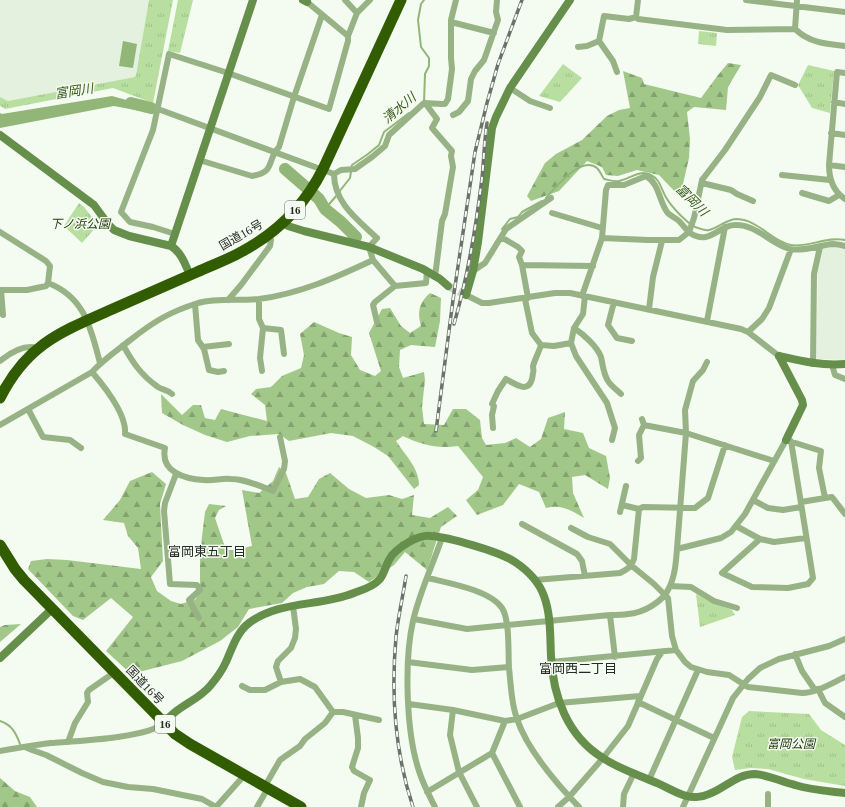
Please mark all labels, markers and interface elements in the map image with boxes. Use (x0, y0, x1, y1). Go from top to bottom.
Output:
water label: 富岡川 (54, 80, 96, 101)
water label: 清水川 (379, 88, 420, 126)
water label: 富岡川 (673, 181, 713, 221)
road number: 16 (285, 201, 305, 219)
park label: 下ノ浜公園 (50, 217, 112, 231)
street label: 国道16号 (217, 217, 265, 253)
district label: 富岡東五丁目 (168, 544, 246, 559)
district label: 富岡西二丁目 (539, 661, 617, 676)
street label: 国道16号 (123, 663, 167, 707)
road number: 16 (155, 715, 175, 733)
park label: 富岡公園 (767, 737, 817, 751)

